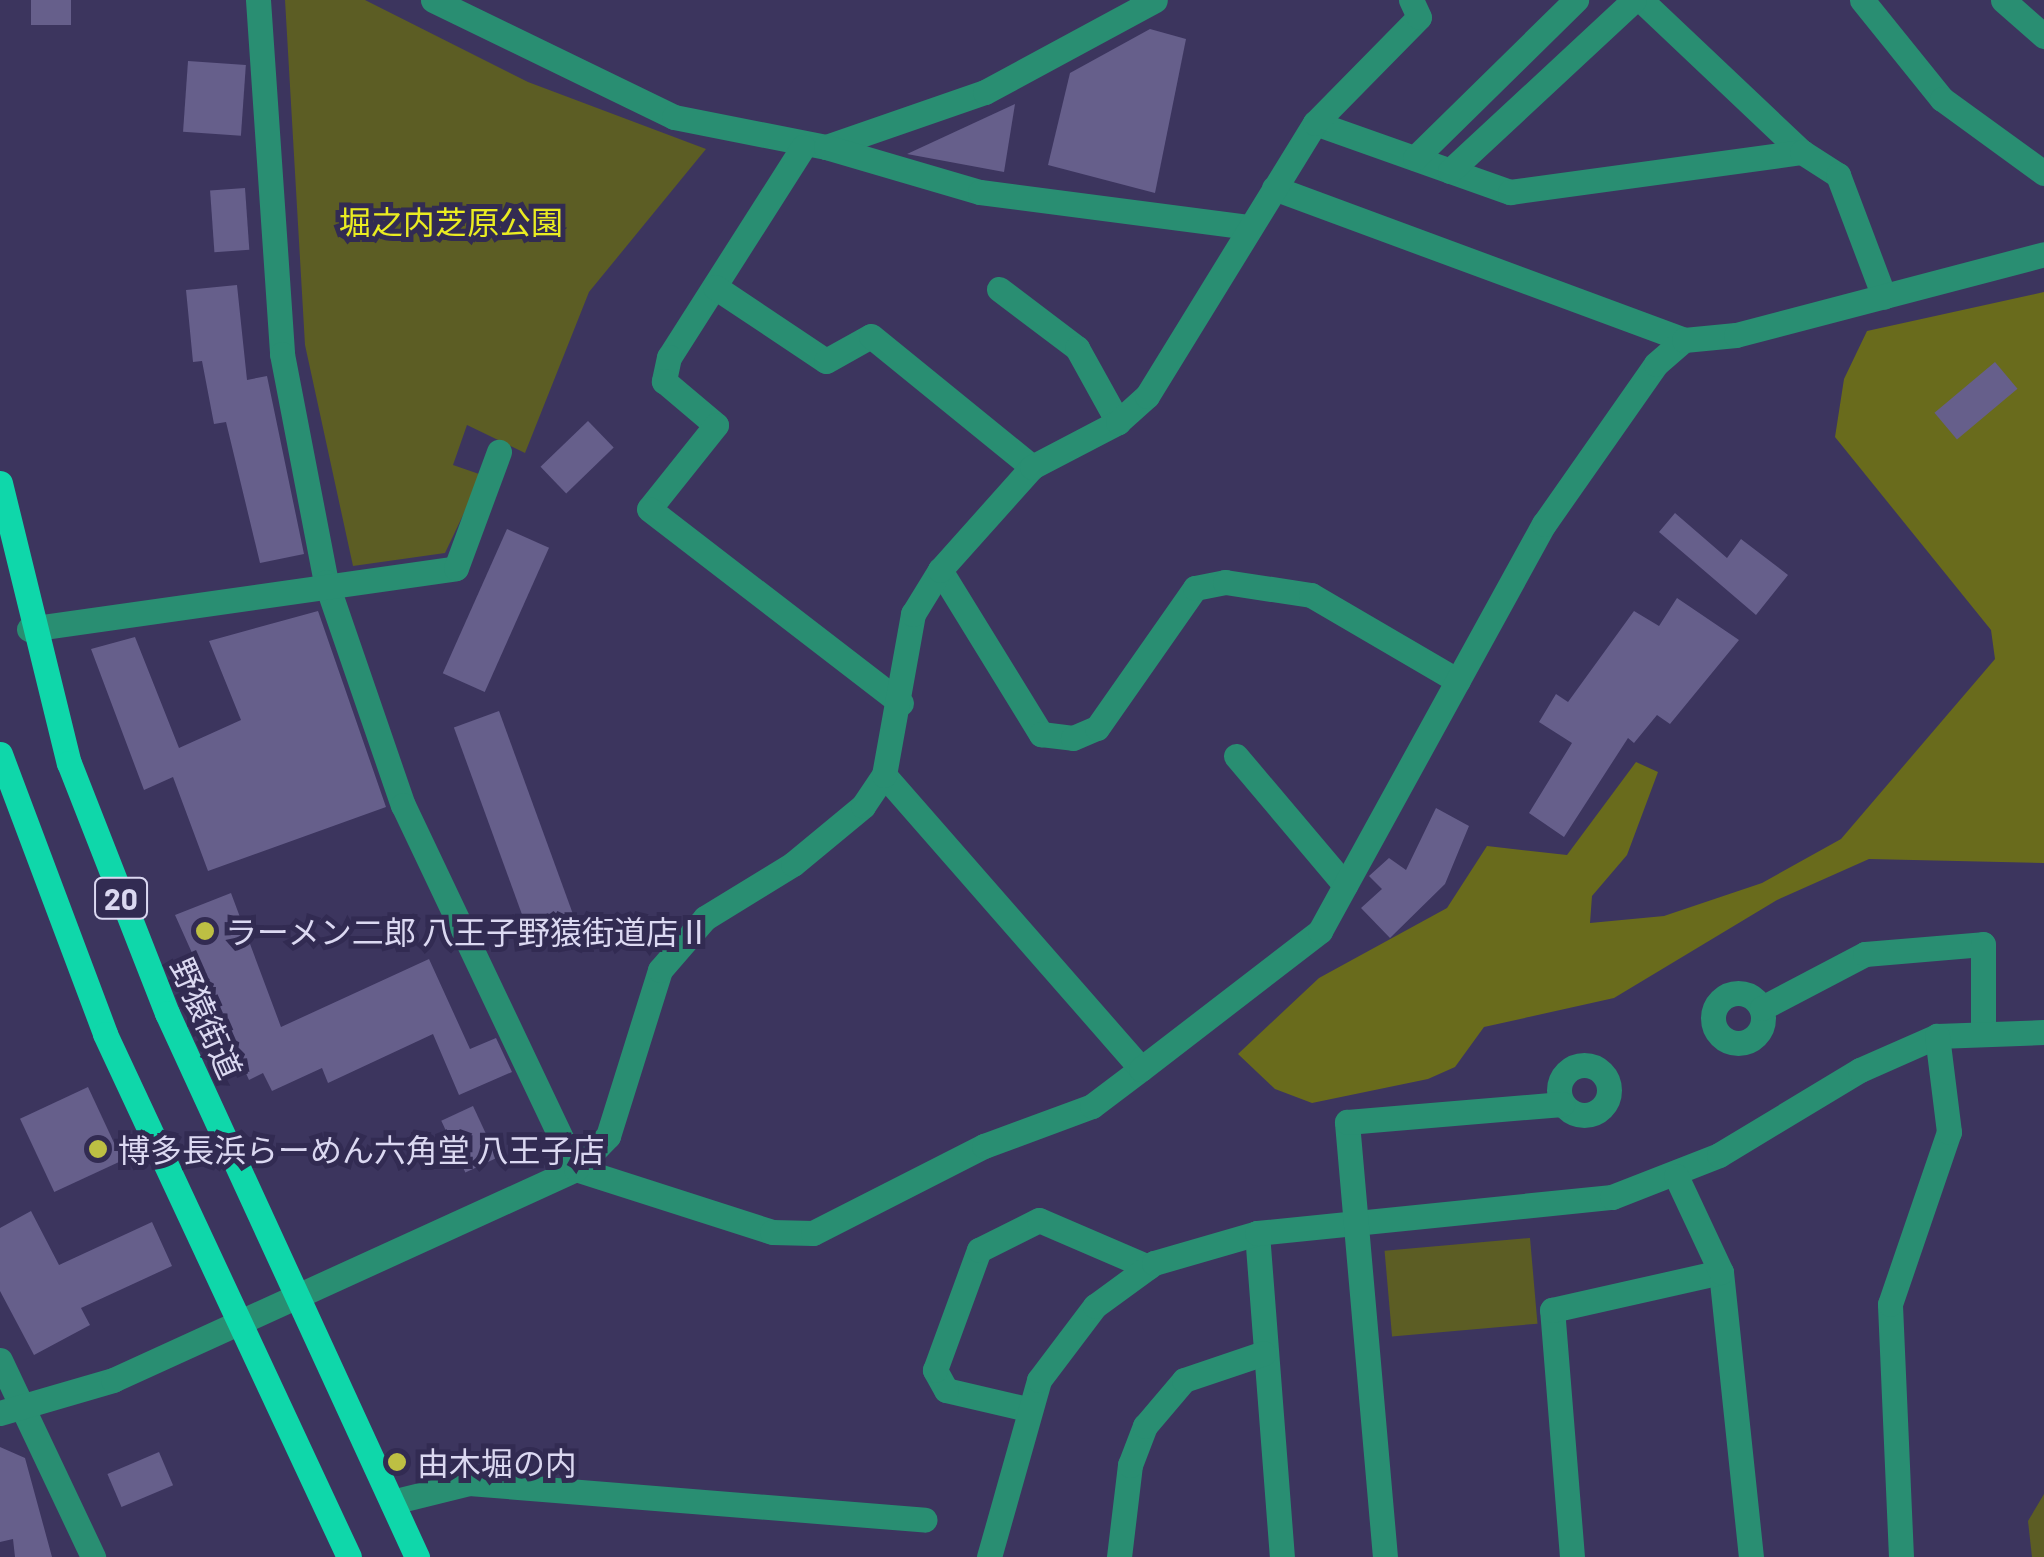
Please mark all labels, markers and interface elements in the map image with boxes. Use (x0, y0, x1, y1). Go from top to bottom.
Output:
park label: 堀之内芝原公園 (339, 202, 563, 240)
road number: 20 (94, 873, 148, 923)
place label: ラーメン二郎 八王子野猿街道店Ⅱ (225, 912, 711, 950)
marker: ラーメン二郎 八王子野猿街道店Ⅱ (194, 920, 216, 942)
street label: 野猿街道 (163, 952, 251, 1084)
place label: 博多長浜らーめん六角堂 八王子店 (118, 1130, 604, 1168)
marker: 博多長浜らーめん六角堂 八王子店 (87, 1138, 109, 1160)
place label: 由木堀の内 (417, 1443, 577, 1481)
marker: 由木堀の内 (386, 1451, 408, 1473)

